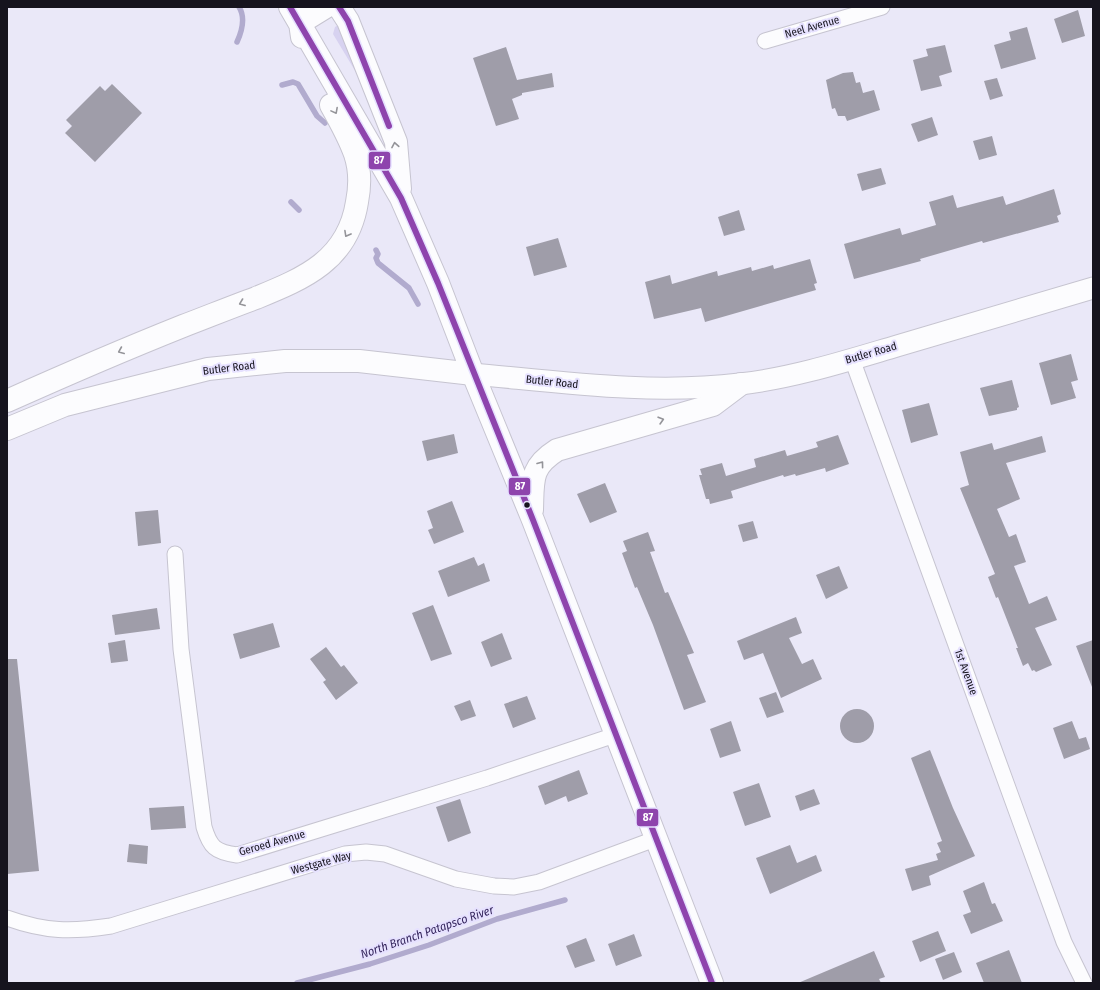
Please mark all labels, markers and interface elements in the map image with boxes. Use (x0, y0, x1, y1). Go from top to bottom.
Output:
street label: Neel Avenue (783, 13, 841, 41)
one-way arrow (330, 107, 337, 114)
one-way arrow (392, 142, 400, 149)
line badge: 87 (368, 151, 391, 170)
text: 87 (374, 154, 384, 167)
one-way arrow (344, 230, 352, 237)
one-way arrow (238, 299, 245, 307)
street label: Butler Road (844, 339, 898, 367)
one-way arrow (117, 346, 125, 354)
street label: Butler Road (202, 358, 256, 378)
street label: Butler Road (525, 373, 579, 391)
one-way arrow (658, 416, 664, 424)
one-way arrow (536, 462, 543, 469)
line badge: 87 (508, 477, 531, 496)
text: 87 (515, 480, 525, 493)
unlabelled marker (522, 500, 532, 510)
street label: 1st Avenue (952, 647, 980, 697)
line badge: 87 (636, 808, 659, 827)
text: 87 (643, 811, 653, 824)
street label: Geroed Avenue (238, 827, 306, 859)
street label: Westgate Way (290, 849, 352, 877)
water label: North Branch Patapsco River (359, 902, 496, 961)

